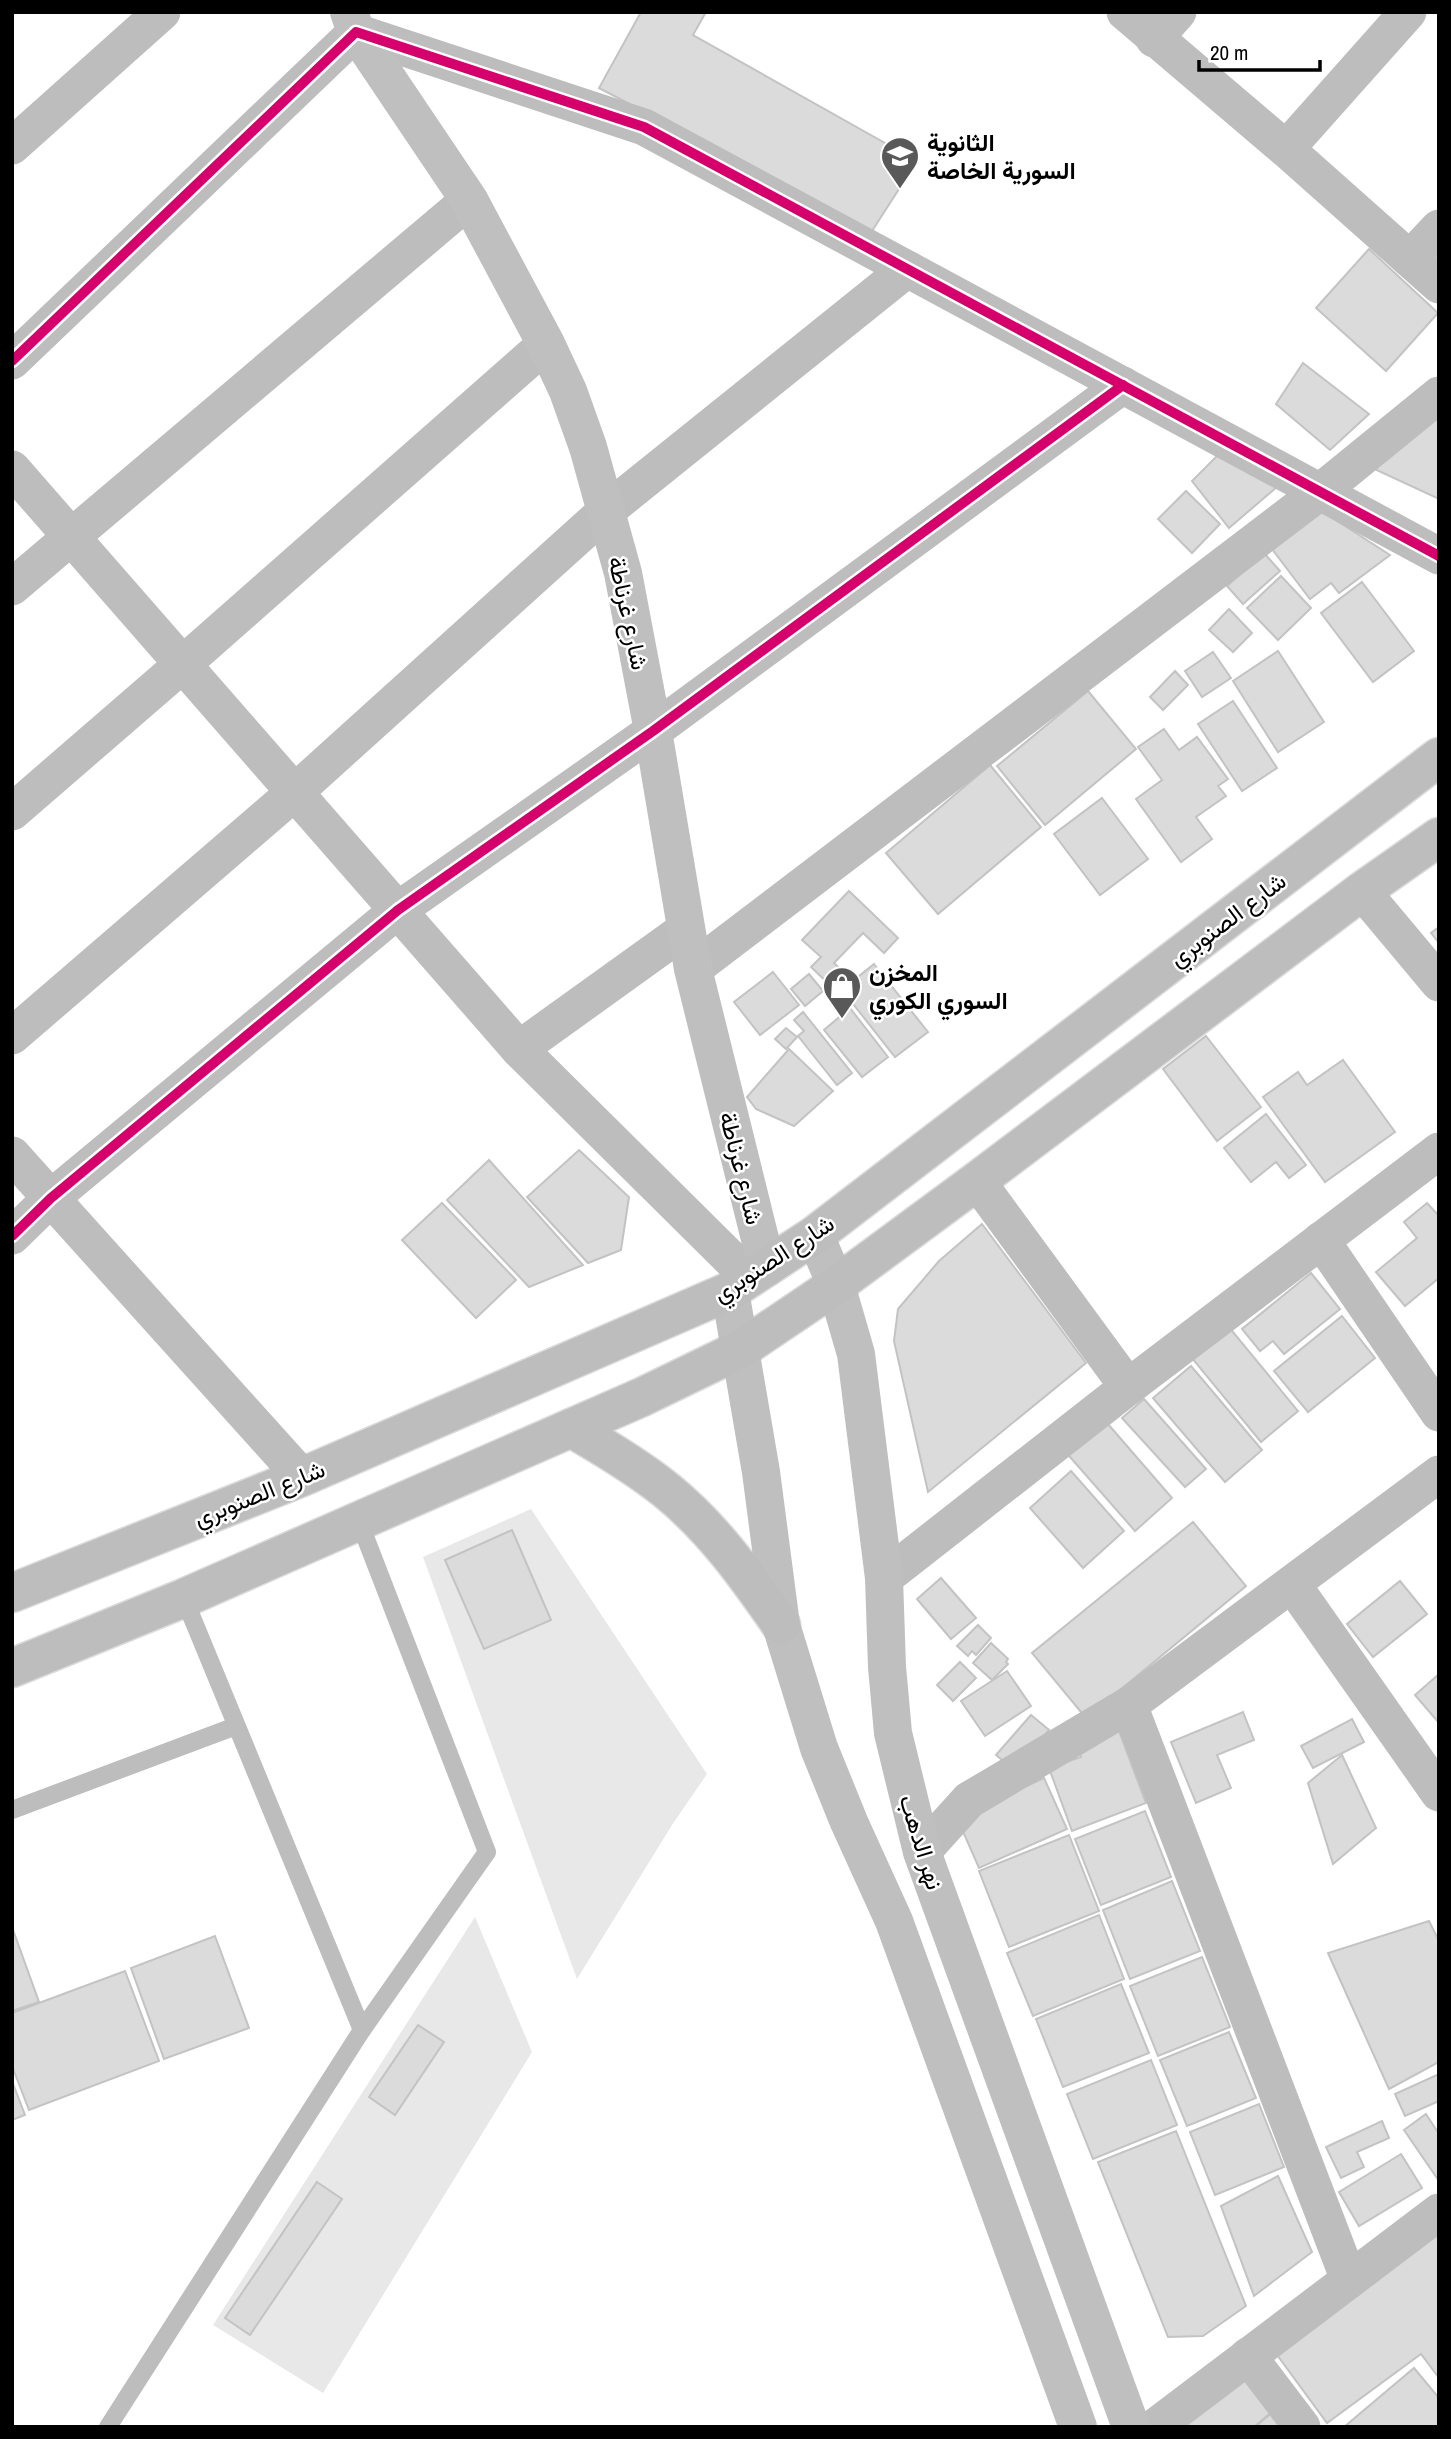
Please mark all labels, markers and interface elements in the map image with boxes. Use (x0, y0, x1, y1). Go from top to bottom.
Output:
scale bar (1199, 28, 1320, 72)
text: 20 m (1210, 38, 1248, 67)
place label: الثانوية السورية الخاصة (927, 126, 1076, 186)
school or university icon: الثانوية السورية الخاصة (879, 135, 921, 190)
street label: شارع غرناطة (600, 553, 657, 673)
street label: شارع الصنوبري (1162, 864, 1295, 977)
place label: المخزن السوري الكوري (869, 956, 1008, 1021)
shop icon: المخزن السوري الكوري (821, 965, 863, 1020)
street label: شارع غرناطة (712, 1108, 771, 1228)
street label: شارع الصنوبري (706, 1207, 842, 1313)
street label: شارع الصنوبري (189, 1452, 331, 1538)
street label: نهر الدهب (892, 1791, 952, 1893)

